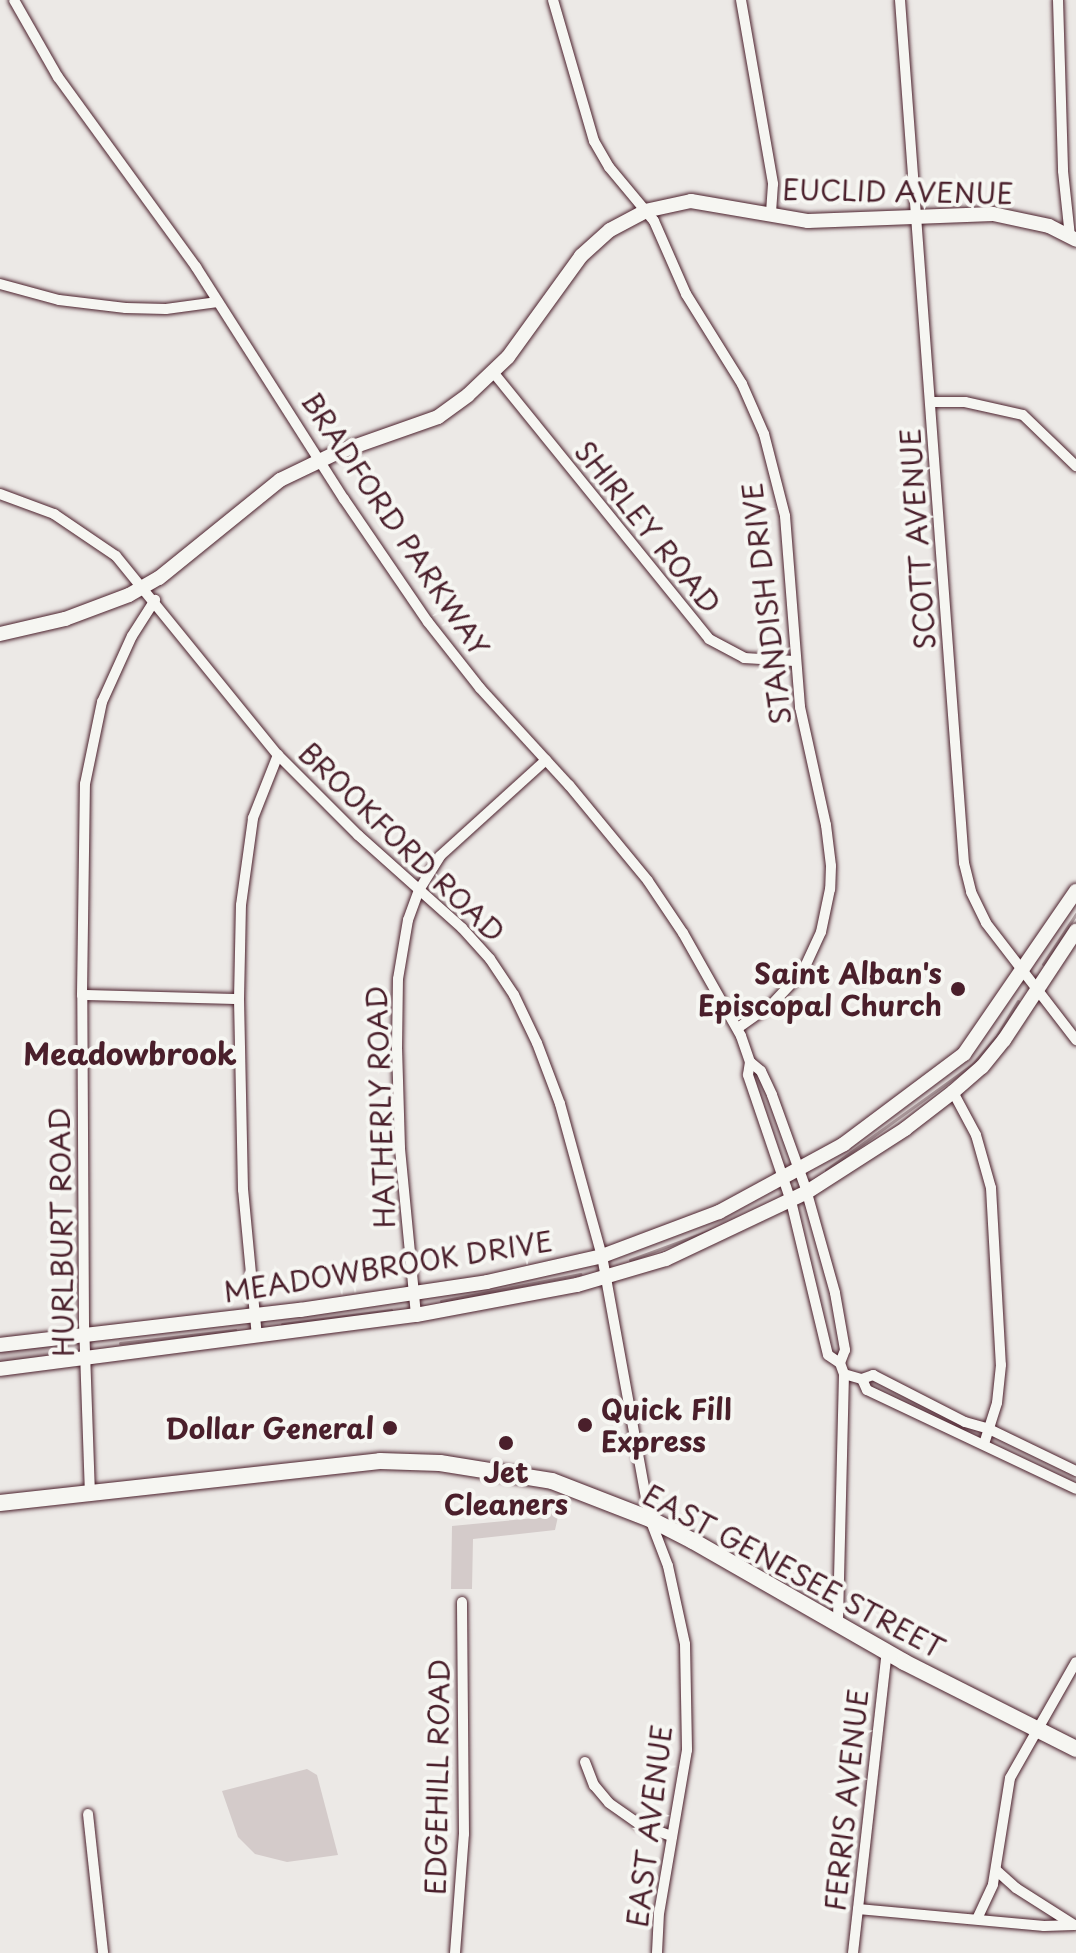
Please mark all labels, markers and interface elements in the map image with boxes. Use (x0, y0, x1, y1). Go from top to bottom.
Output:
street label: EUCLID AVENUE (782, 172, 1014, 210)
street label: BRADFORD PARKWAY (296, 387, 496, 661)
street label: SCOTT AVENUE (892, 427, 942, 651)
street label: SHIRLEY ROAD (568, 434, 728, 620)
street label: STANDISH DRIVE (734, 481, 798, 727)
street label: BROOKFORD ROAD (292, 735, 512, 949)
place label: Saint Alban's Episcopal Church (697, 956, 942, 1022)
marker: Saint Alban's Episcopal Church (949, 980, 967, 998)
street label: HATHERLY ROAD (359, 984, 401, 1230)
district label: Meadowbrook (23, 1035, 237, 1071)
street label: HURLBURT ROAD (42, 1106, 80, 1358)
street label: MEADOWBROOK DRIVE (219, 1223, 557, 1309)
place label: Quick Fill Express (601, 1392, 734, 1458)
place label: Dollar General (165, 1411, 374, 1445)
marker: Quick Fill Express (576, 1416, 594, 1434)
marker: Dollar General (381, 1419, 399, 1437)
marker: Jet Cleaners (497, 1434, 515, 1452)
place label: Jet Cleaners (444, 1455, 568, 1521)
street label: EAST GENESEE STREET (636, 1476, 952, 1666)
street label: EDGEHILL ROAD (418, 1659, 456, 1895)
street label: FERRIS AVENUE (818, 1687, 874, 1913)
street label: EAST AVENUE (620, 1724, 678, 1928)

